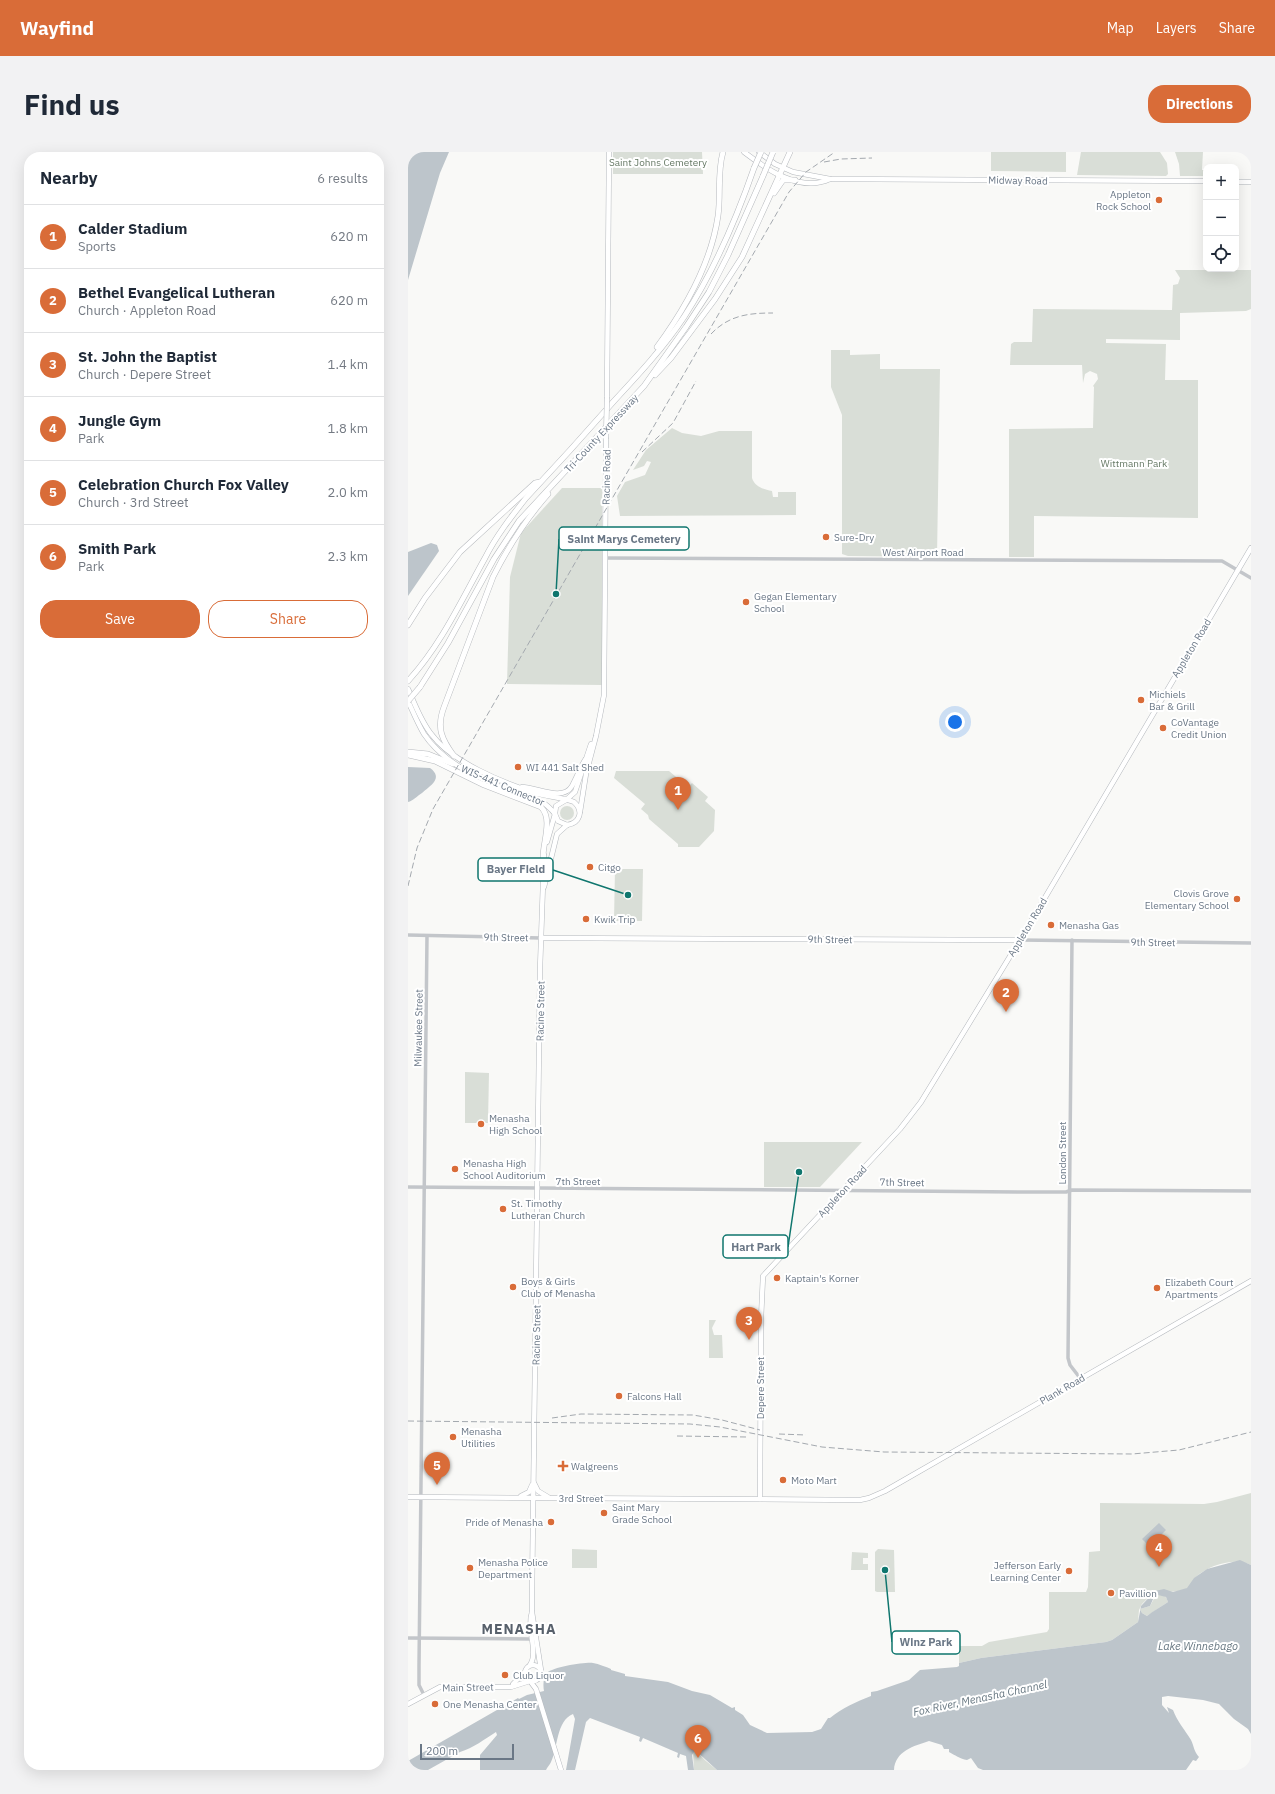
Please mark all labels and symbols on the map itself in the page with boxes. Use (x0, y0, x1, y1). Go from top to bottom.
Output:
park label: Saint Johns Cemetery (609, 156, 707, 169)
street label: Midway Road (988, 173, 1048, 188)
place label: Appleton Rock School (1096, 188, 1151, 213)
marker: Appleton Rock School (1154, 195, 1164, 205)
street label: Tri-County Expressway (562, 391, 641, 475)
street label: Racine Road (600, 449, 613, 505)
park label: Wittmann Park (1101, 457, 1168, 470)
callout: Saint Marys Cemetery (559, 527, 689, 550)
place label: Sure-Dry (834, 531, 874, 544)
text: Saint Marys Cemetery (567, 532, 681, 546)
marker: Sure-Dry (821, 532, 831, 542)
street label: West Airport Road (882, 546, 964, 559)
place label: Gegan Elementary School (754, 590, 837, 615)
marker: Gegan Elementary School (741, 597, 751, 607)
street label: Appleton Road (1169, 616, 1214, 680)
place label: Michiels Bar & Grill (1149, 688, 1195, 713)
marker: Michiels Bar & Grill (1136, 695, 1146, 705)
your location (945, 712, 965, 732)
place label: CoVantage Credit Union (1171, 716, 1227, 741)
marker: CoVantage Credit Union (1158, 723, 1168, 733)
place label: WI 441 Salt Shed (526, 761, 604, 774)
street label: WIS-441 Connector (459, 762, 547, 809)
marker: WI 441 Salt Shed (513, 762, 523, 772)
pin: 1 (665, 777, 691, 810)
callout: Bayer Field (478, 858, 553, 881)
place label: Citgo (598, 861, 621, 874)
text: Bayer Field (487, 862, 545, 876)
marker: Citgo (585, 862, 595, 872)
place label: Clovis Grove Elementary School (1145, 887, 1229, 912)
marker: Clovis Grove Elementary School (1232, 894, 1242, 904)
street label: Appleton Road (1005, 895, 1050, 959)
place label: Kwik Trip (594, 913, 635, 926)
marker: Kwik Trip (581, 914, 591, 924)
place label: Menasha Gas (1059, 919, 1119, 932)
marker: Menasha Gas (1046, 920, 1056, 930)
street label: 9th Street (483, 931, 529, 944)
street label: 9th Street (807, 933, 853, 946)
street label: 9th Street (1130, 936, 1176, 949)
pin: 2 (993, 979, 1019, 1012)
street label: Racine Street (533, 980, 548, 1041)
street label: Milwaukee Street (411, 989, 426, 1067)
place label: Menasha High School (489, 1112, 543, 1137)
marker: Menasha High School (476, 1119, 486, 1129)
street label: London Street (1056, 1121, 1069, 1185)
place label: Menasha High School Auditorium (463, 1157, 546, 1182)
street label: Appleton Road (815, 1163, 870, 1220)
marker: Menasha High School Auditorium (450, 1164, 460, 1174)
street label: 7th Street (556, 1175, 601, 1188)
street label: 7th Street (879, 1176, 925, 1189)
place label: St. Timothy Lutheran Church (511, 1197, 585, 1222)
marker: St. Timothy Lutheran Church (498, 1204, 508, 1214)
callout: Hart Park (723, 1235, 788, 1258)
text: Hart Park (731, 1240, 781, 1254)
place label: Kaptain's Korner (785, 1272, 859, 1285)
marker: Kaptain's Korner (772, 1273, 782, 1283)
place label: Boys & Girls Club of Menasha (521, 1275, 596, 1300)
place label: Elizabeth Court Apartments (1165, 1276, 1234, 1301)
marker: Boys & Girls Club of Menasha (508, 1282, 518, 1292)
marker: Elizabeth Court Apartments (1152, 1283, 1162, 1293)
street label: Racine Street (529, 1304, 544, 1365)
pin: 3 (736, 1307, 762, 1340)
street label: Depere Street (754, 1356, 767, 1419)
street label: Plank Road (1037, 1371, 1087, 1408)
place label: Falcons Hall (627, 1390, 682, 1403)
marker: Falcons Hall (614, 1391, 624, 1401)
place label: Menasha Utilities (461, 1425, 502, 1450)
marker: Menasha Utilities (448, 1432, 458, 1442)
pin: 5 (424, 1452, 450, 1485)
place label: Walgreens (571, 1460, 618, 1473)
marker: Walgreens (558, 1461, 568, 1471)
place label: Moto Mart (791, 1474, 837, 1487)
marker: Moto Mart (778, 1475, 788, 1485)
street label: 3rd Street (558, 1492, 604, 1505)
place label: Saint Mary Grade School (612, 1501, 672, 1526)
marker: Saint Mary Grade School (599, 1508, 609, 1518)
place label: Pride of Menasha (466, 1516, 544, 1529)
marker: Pride of Menasha (546, 1517, 556, 1527)
pin: 4 (1146, 1534, 1172, 1567)
place label: Menasha Police Department (478, 1556, 549, 1581)
place label: Jefferson Early Learning Center (990, 1559, 1061, 1584)
marker: Menasha Police Department (465, 1563, 475, 1573)
marker: Jefferson Early Learning Center (1064, 1566, 1074, 1576)
place label: Pavillion (1119, 1587, 1157, 1600)
marker: Pavillion (1106, 1588, 1116, 1598)
district label: MENASHA (481, 1620, 557, 1638)
callout: Winz Park (892, 1631, 960, 1654)
text: Winz Park (900, 1635, 953, 1649)
water label: Lake Winnebago (1158, 1639, 1238, 1653)
place label: Club Liquor (513, 1669, 564, 1682)
marker: Club Liquor (500, 1670, 510, 1680)
water label: Fox River, Menasha Channel (912, 1677, 1048, 1719)
street label: Main Street (442, 1681, 494, 1694)
place label: One Menasha Center (443, 1698, 537, 1711)
marker: One Menasha Center (430, 1699, 440, 1709)
pin: 6 (685, 1725, 711, 1758)
scale bar (420, 1742, 514, 1761)

